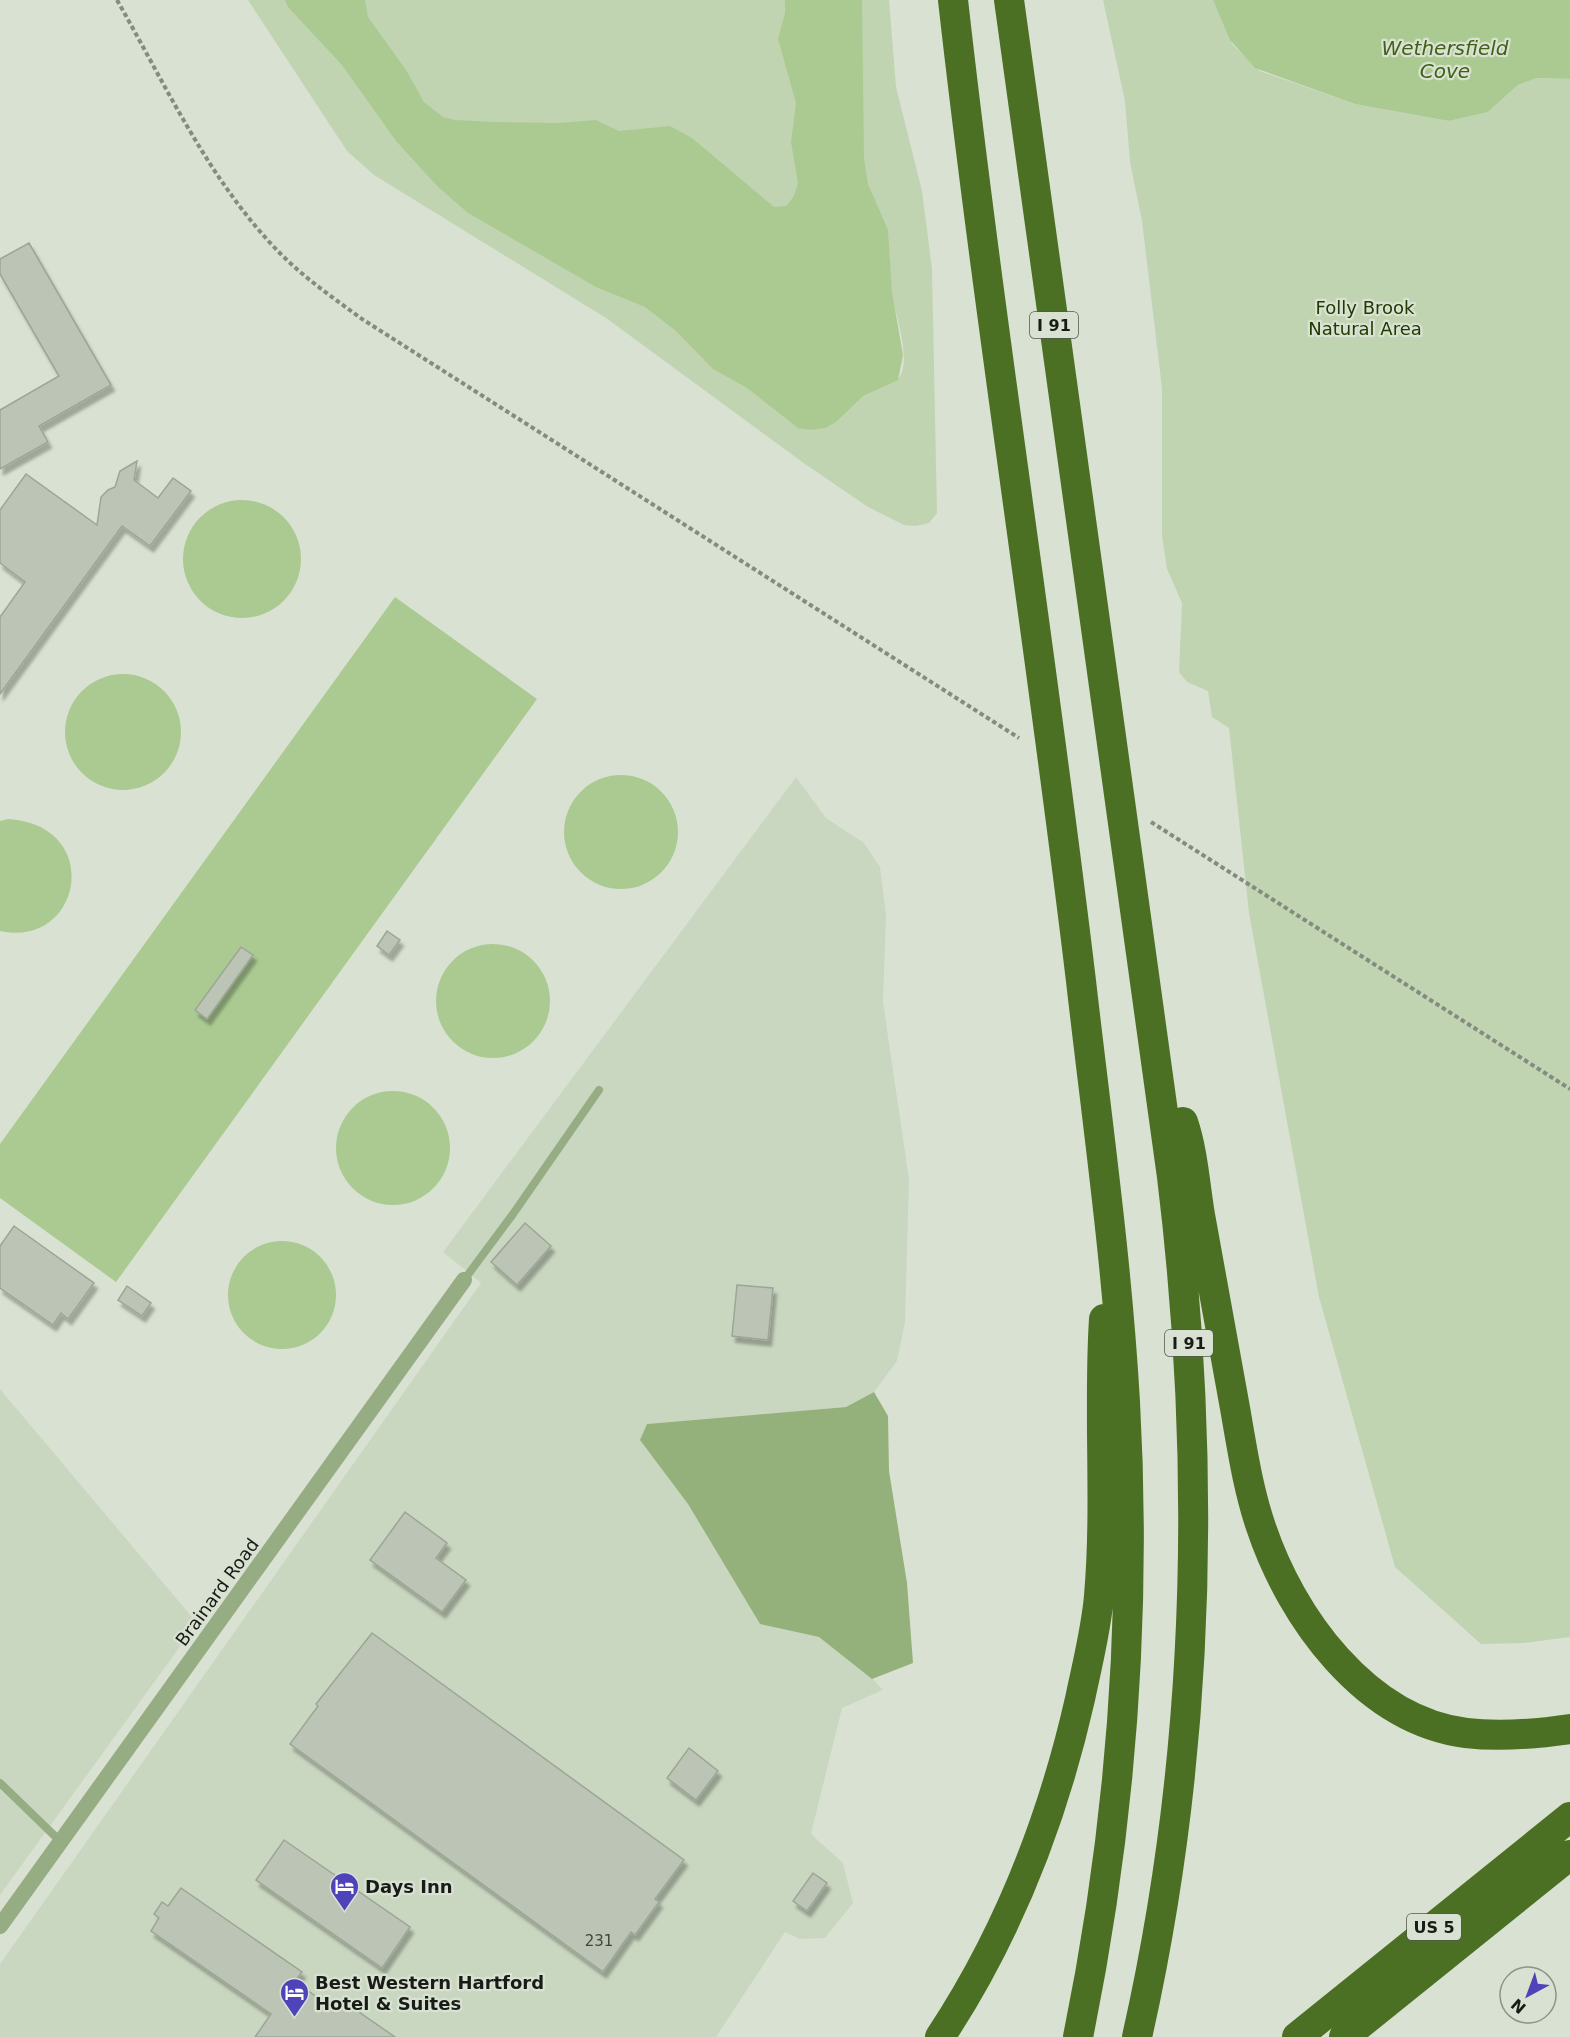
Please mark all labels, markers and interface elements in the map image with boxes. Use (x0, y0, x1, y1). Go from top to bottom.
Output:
water label: Wethersfield Cove (1381, 36, 1509, 83)
park label: Folly Brook Natural Area (1308, 297, 1422, 339)
road number: I 91 (1030, 312, 1078, 338)
road number: I 91 (1165, 1330, 1213, 1356)
street label: Brainard Road (171, 1534, 263, 1650)
hotel icon: Days Inn (328, 1870, 360, 1912)
place label: Days Inn (365, 1876, 453, 1897)
road number: US 5 (1407, 1914, 1461, 1940)
house number: 231 (585, 1932, 613, 1950)
north arrow (1498, 1965, 1558, 2025)
place label: Best Western Hartford Hotel & Suites (315, 1972, 544, 2014)
hotel icon: Best Western Hartford Hotel & Suites (278, 1976, 310, 2018)
text: N (1507, 1994, 1530, 2018)

